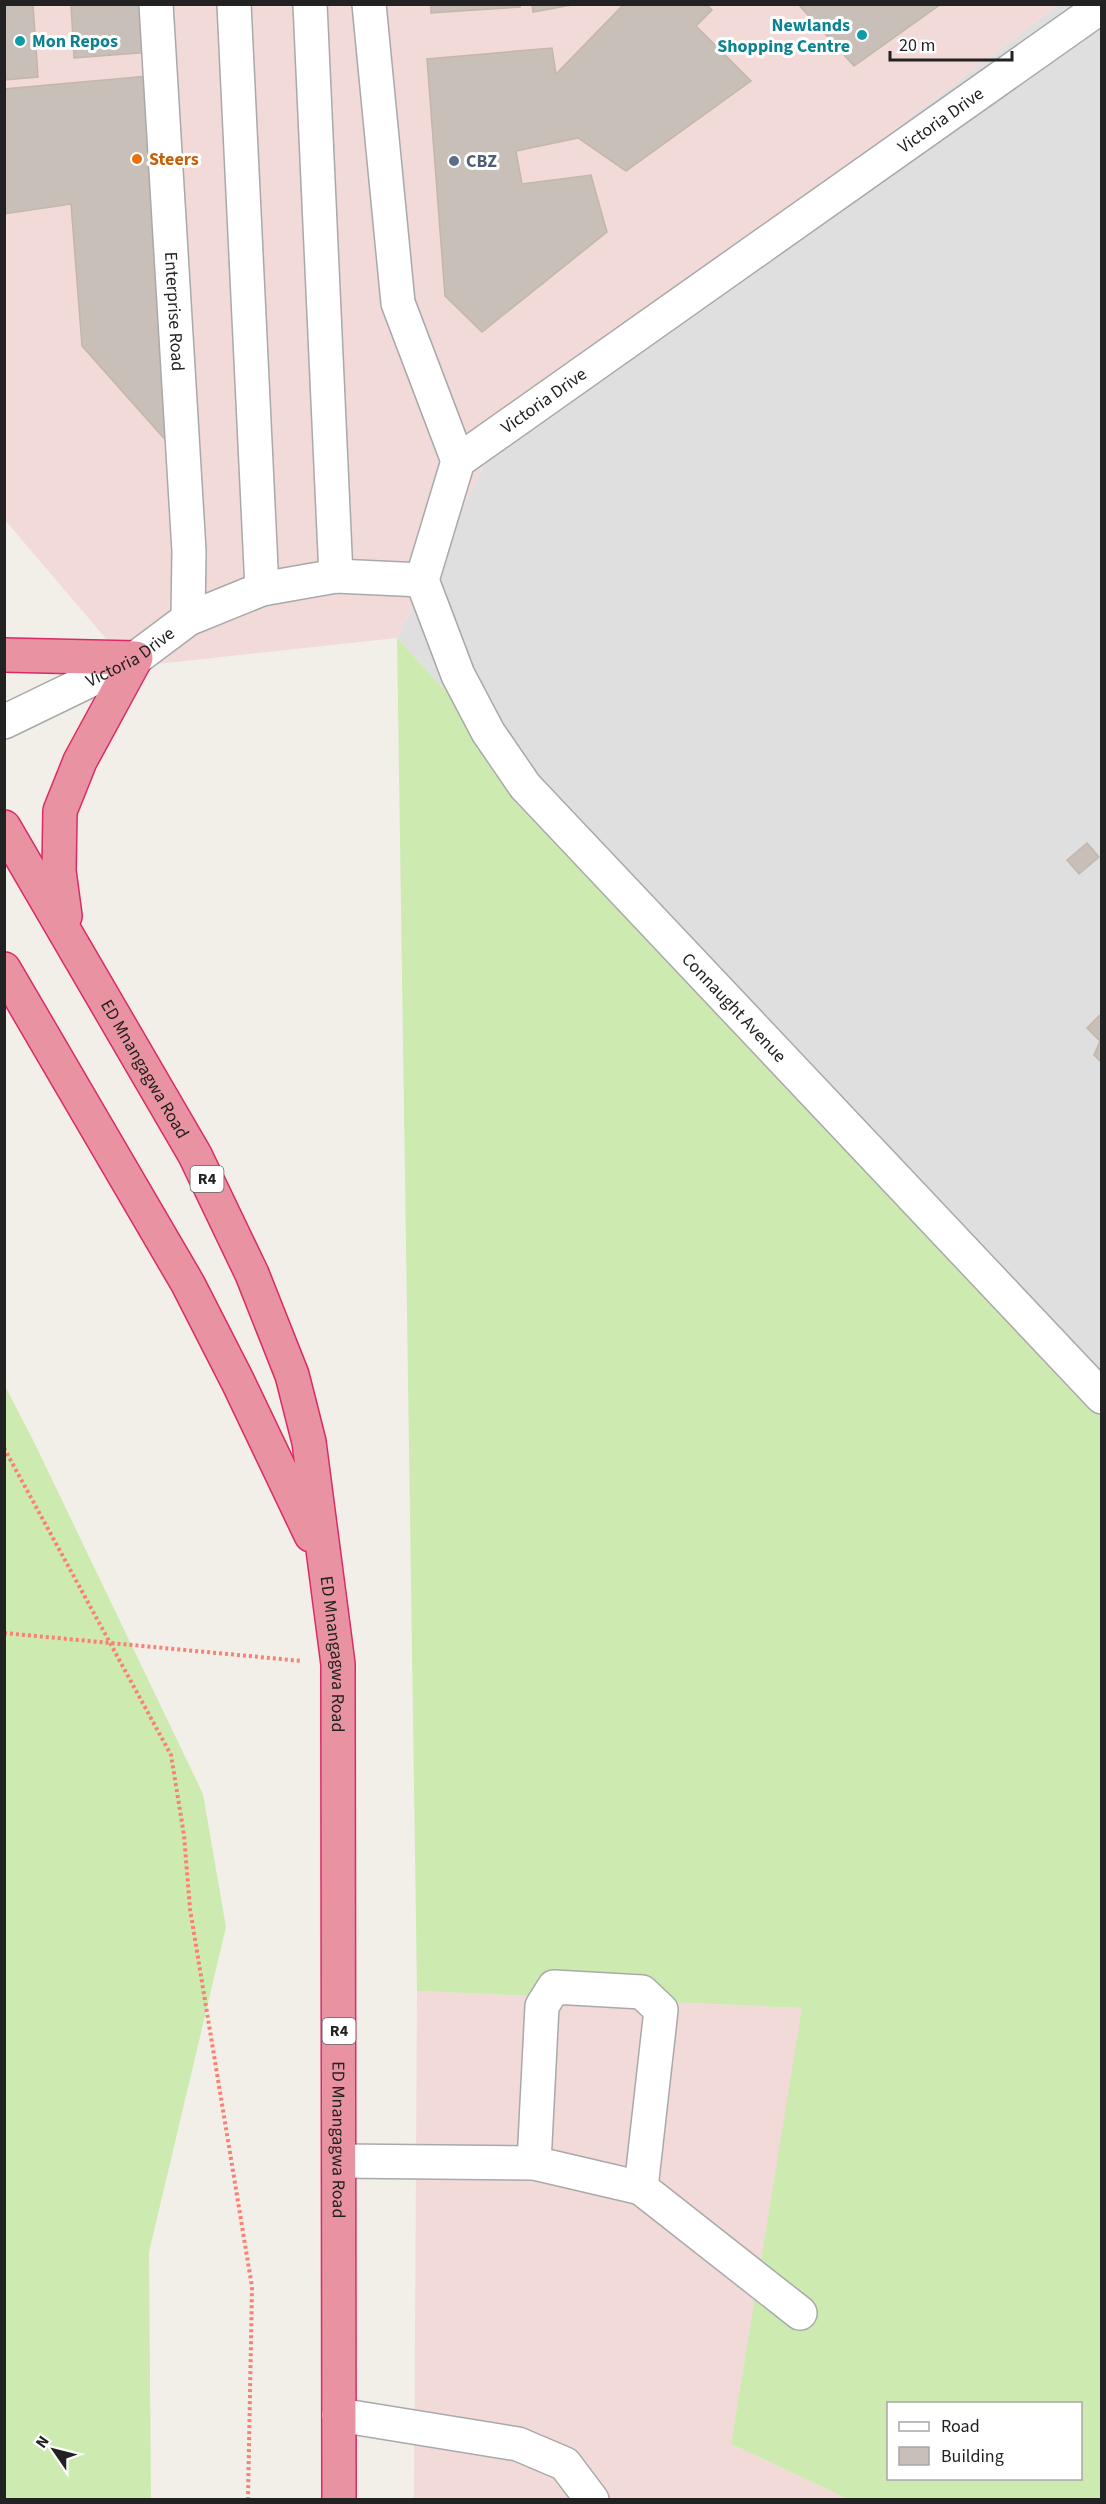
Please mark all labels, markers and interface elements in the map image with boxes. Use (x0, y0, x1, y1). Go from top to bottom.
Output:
place label: Newlands Shopping Centre (717, 13, 850, 59)
scale bar (890, 24, 1012, 62)
marker: Newlands Shopping Centre (855, 28, 869, 42)
place label: Mon Repos (32, 29, 118, 54)
text: 20 m (899, 33, 935, 58)
marker: Mon Repos (13, 34, 27, 48)
street label: Victoria Drive (893, 81, 989, 159)
place label: Steers (149, 147, 199, 172)
place label: CBZ (466, 149, 497, 174)
marker: Steers (130, 152, 144, 166)
marker: CBZ (447, 154, 461, 168)
street label: Enterprise Road (158, 251, 191, 372)
street label: Victoria Drive (496, 361, 592, 439)
street label: Victoria Drive (81, 621, 180, 693)
street label: Connaught Avenue (676, 947, 792, 1068)
street label: ED Mnangagwa Road (95, 995, 195, 1143)
road number: R4 (190, 1166, 224, 1192)
street label: ED Mnangagwa Road (314, 1574, 351, 1732)
road number: R4 (322, 2018, 356, 2044)
street label: ED Mnangagwa Road (326, 2061, 351, 2218)
legend (887, 2402, 1082, 2480)
text: Road (941, 2414, 980, 2439)
north arrow (24, 2420, 84, 2480)
text: N (30, 2431, 55, 2453)
text: Building (941, 2444, 1004, 2469)

